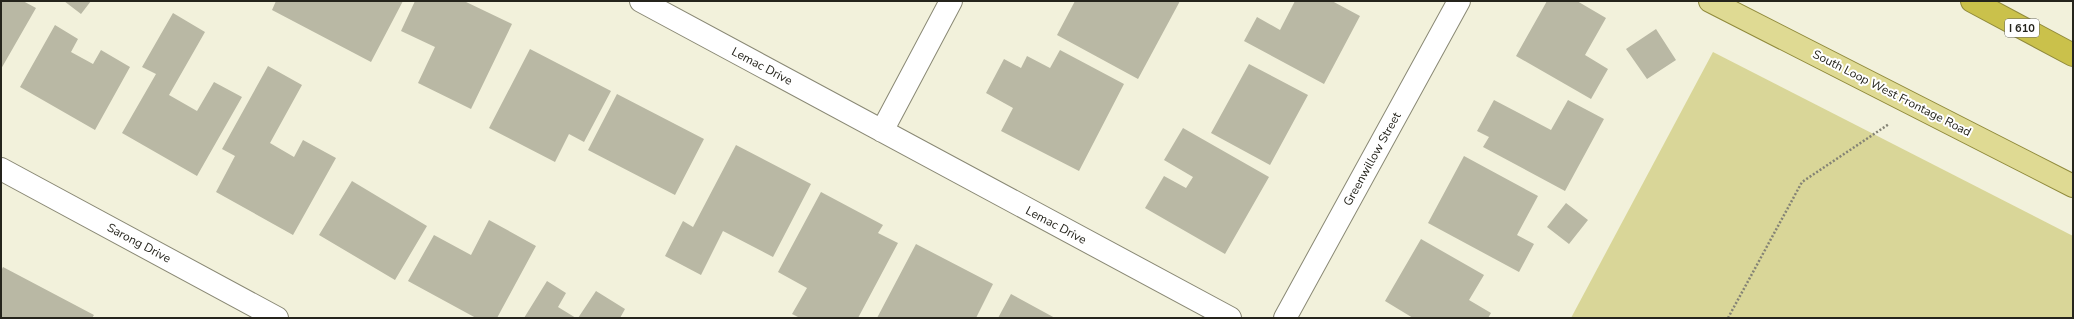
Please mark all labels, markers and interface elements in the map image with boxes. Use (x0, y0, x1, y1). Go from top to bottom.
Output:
road number: I 610 (2005, 19, 2039, 37)
street label: Lemac Drive (729, 43, 795, 89)
street label: South Loop West Frontage Road (1810, 46, 1974, 140)
street label: Greenwillow Street (1340, 109, 1405, 209)
street label: Lemac Drive (1023, 202, 1089, 248)
street label: Sarong Drive (104, 219, 174, 267)

